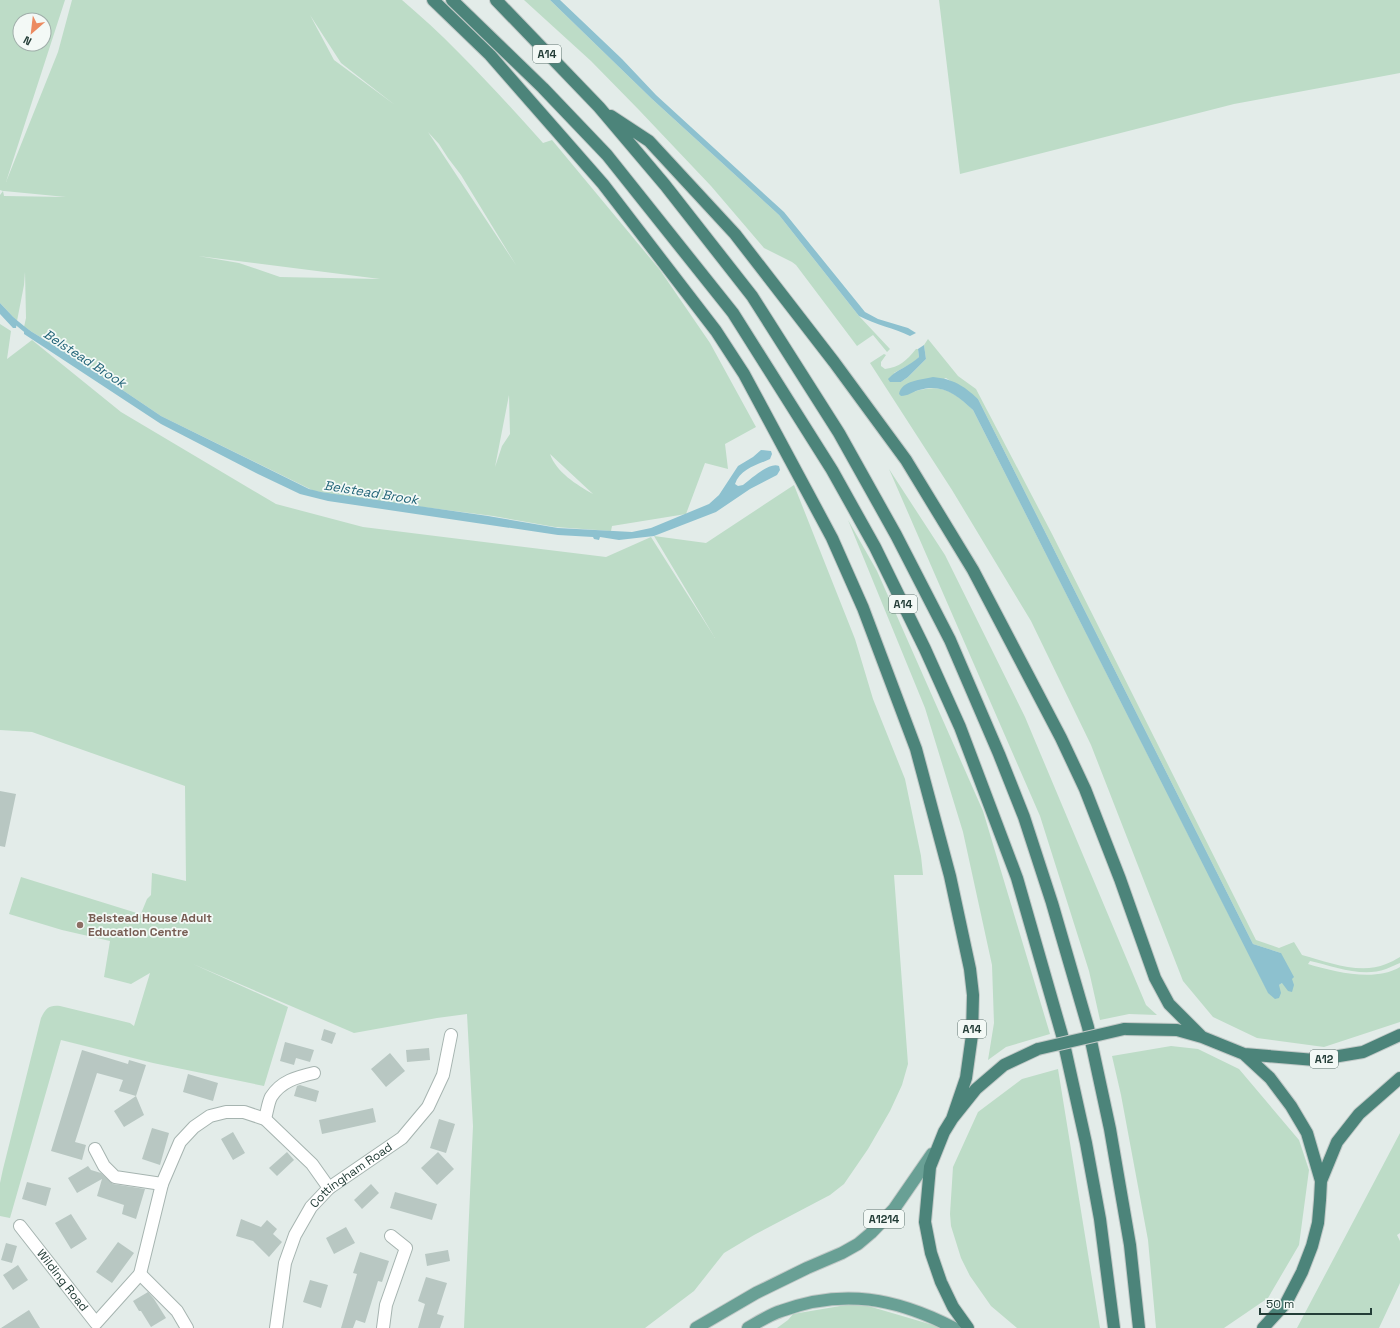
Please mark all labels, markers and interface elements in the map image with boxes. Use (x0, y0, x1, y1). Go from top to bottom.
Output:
north arrow (12, 12, 52, 52)
text: N (21, 33, 34, 49)
road number: A14 (533, 45, 561, 63)
water label: Belstead Brook (40, 325, 131, 392)
water label: Belstead Brook (323, 477, 421, 509)
road number: A14 (889, 595, 917, 613)
place label: Belstead House Adult Education Centre (88, 910, 212, 940)
marker: Belstead House Adult Education Centre (75, 920, 85, 930)
road number: A14 (958, 1020, 986, 1038)
road number: A12 (1310, 1050, 1338, 1068)
street label: Cottingham Road (306, 1139, 395, 1211)
road number: A1214 (864, 1210, 904, 1228)
street label: Wilding Road (33, 1246, 92, 1315)
scale bar (1260, 1290, 1371, 1316)
text: 50 m (1266, 1296, 1294, 1312)

